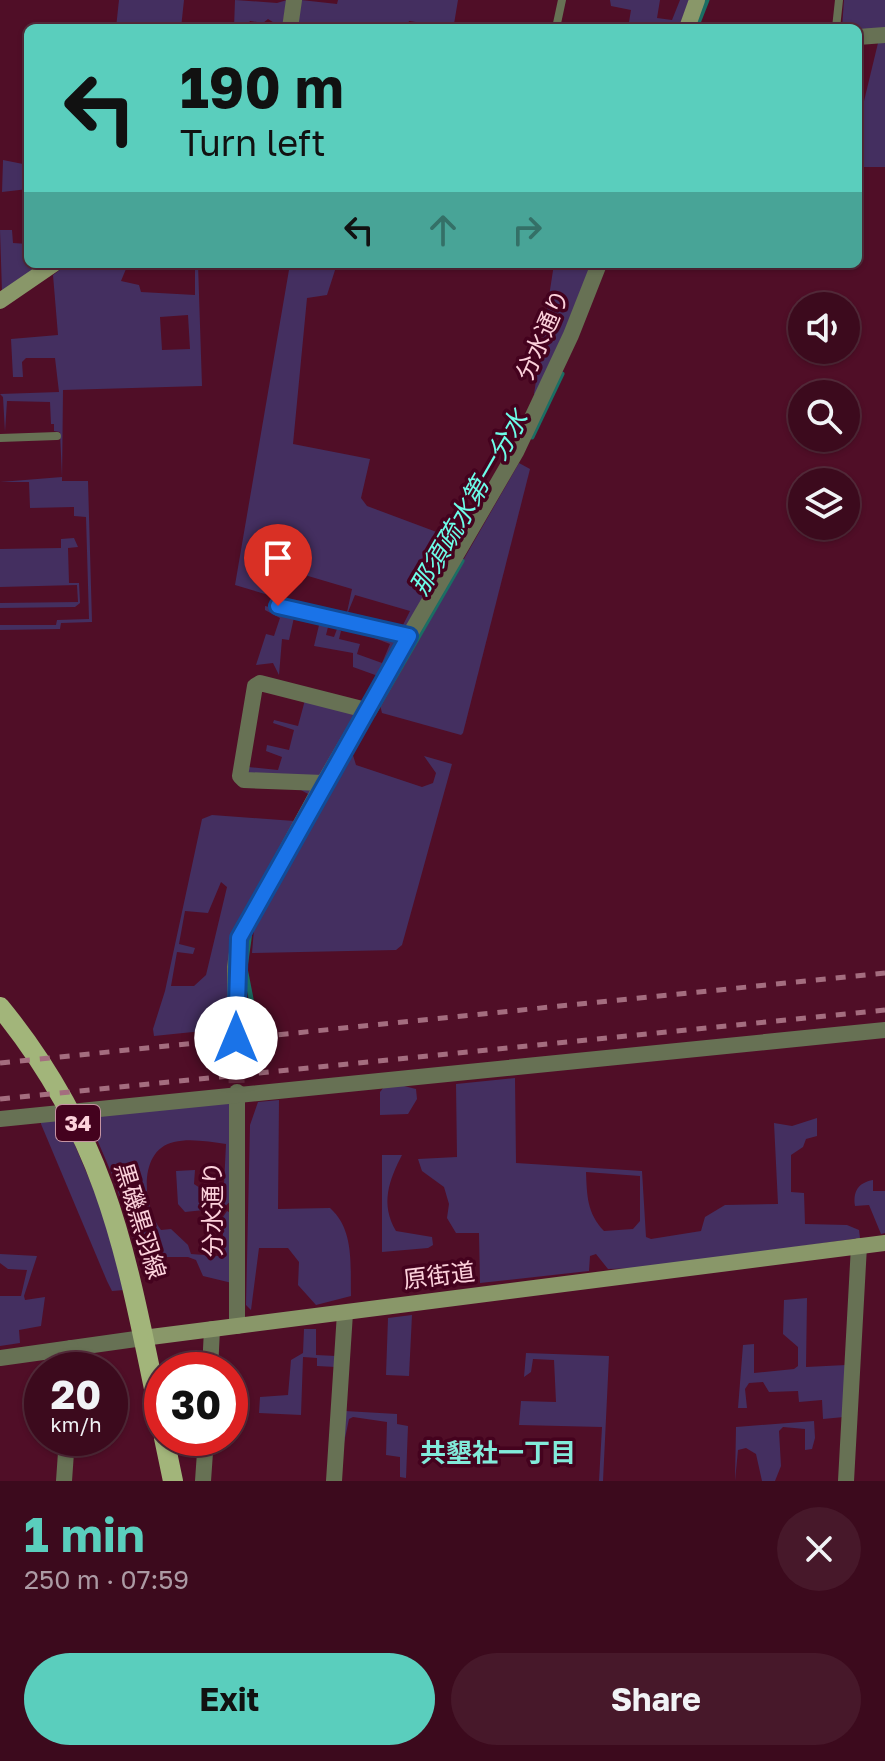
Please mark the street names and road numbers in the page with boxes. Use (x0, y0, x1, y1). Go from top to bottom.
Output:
street label: 分水通り (509, 285, 574, 384)
road number: 34 (56, 1105, 100, 1141)
street label: 黒磯黒羽線 (110, 1159, 173, 1282)
street label: 分水通り (197, 1161, 226, 1257)
street label: 原街道 (401, 1256, 476, 1293)

